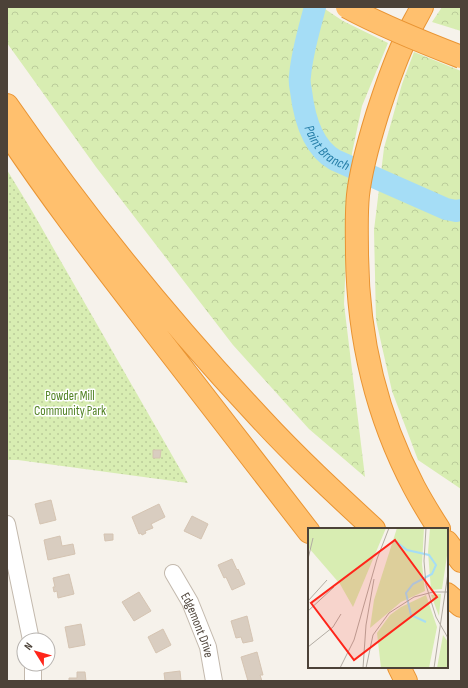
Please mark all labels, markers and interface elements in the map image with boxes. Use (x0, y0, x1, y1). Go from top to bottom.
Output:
water label: Paint Branch (300, 123, 352, 174)
park label: Powder Mill Community Park (34, 388, 106, 419)
inset map (308, 528, 448, 668)
street label: Edgemont Drive (177, 590, 217, 659)
north arrow (16, 632, 56, 672)
text: N (21, 640, 35, 653)

